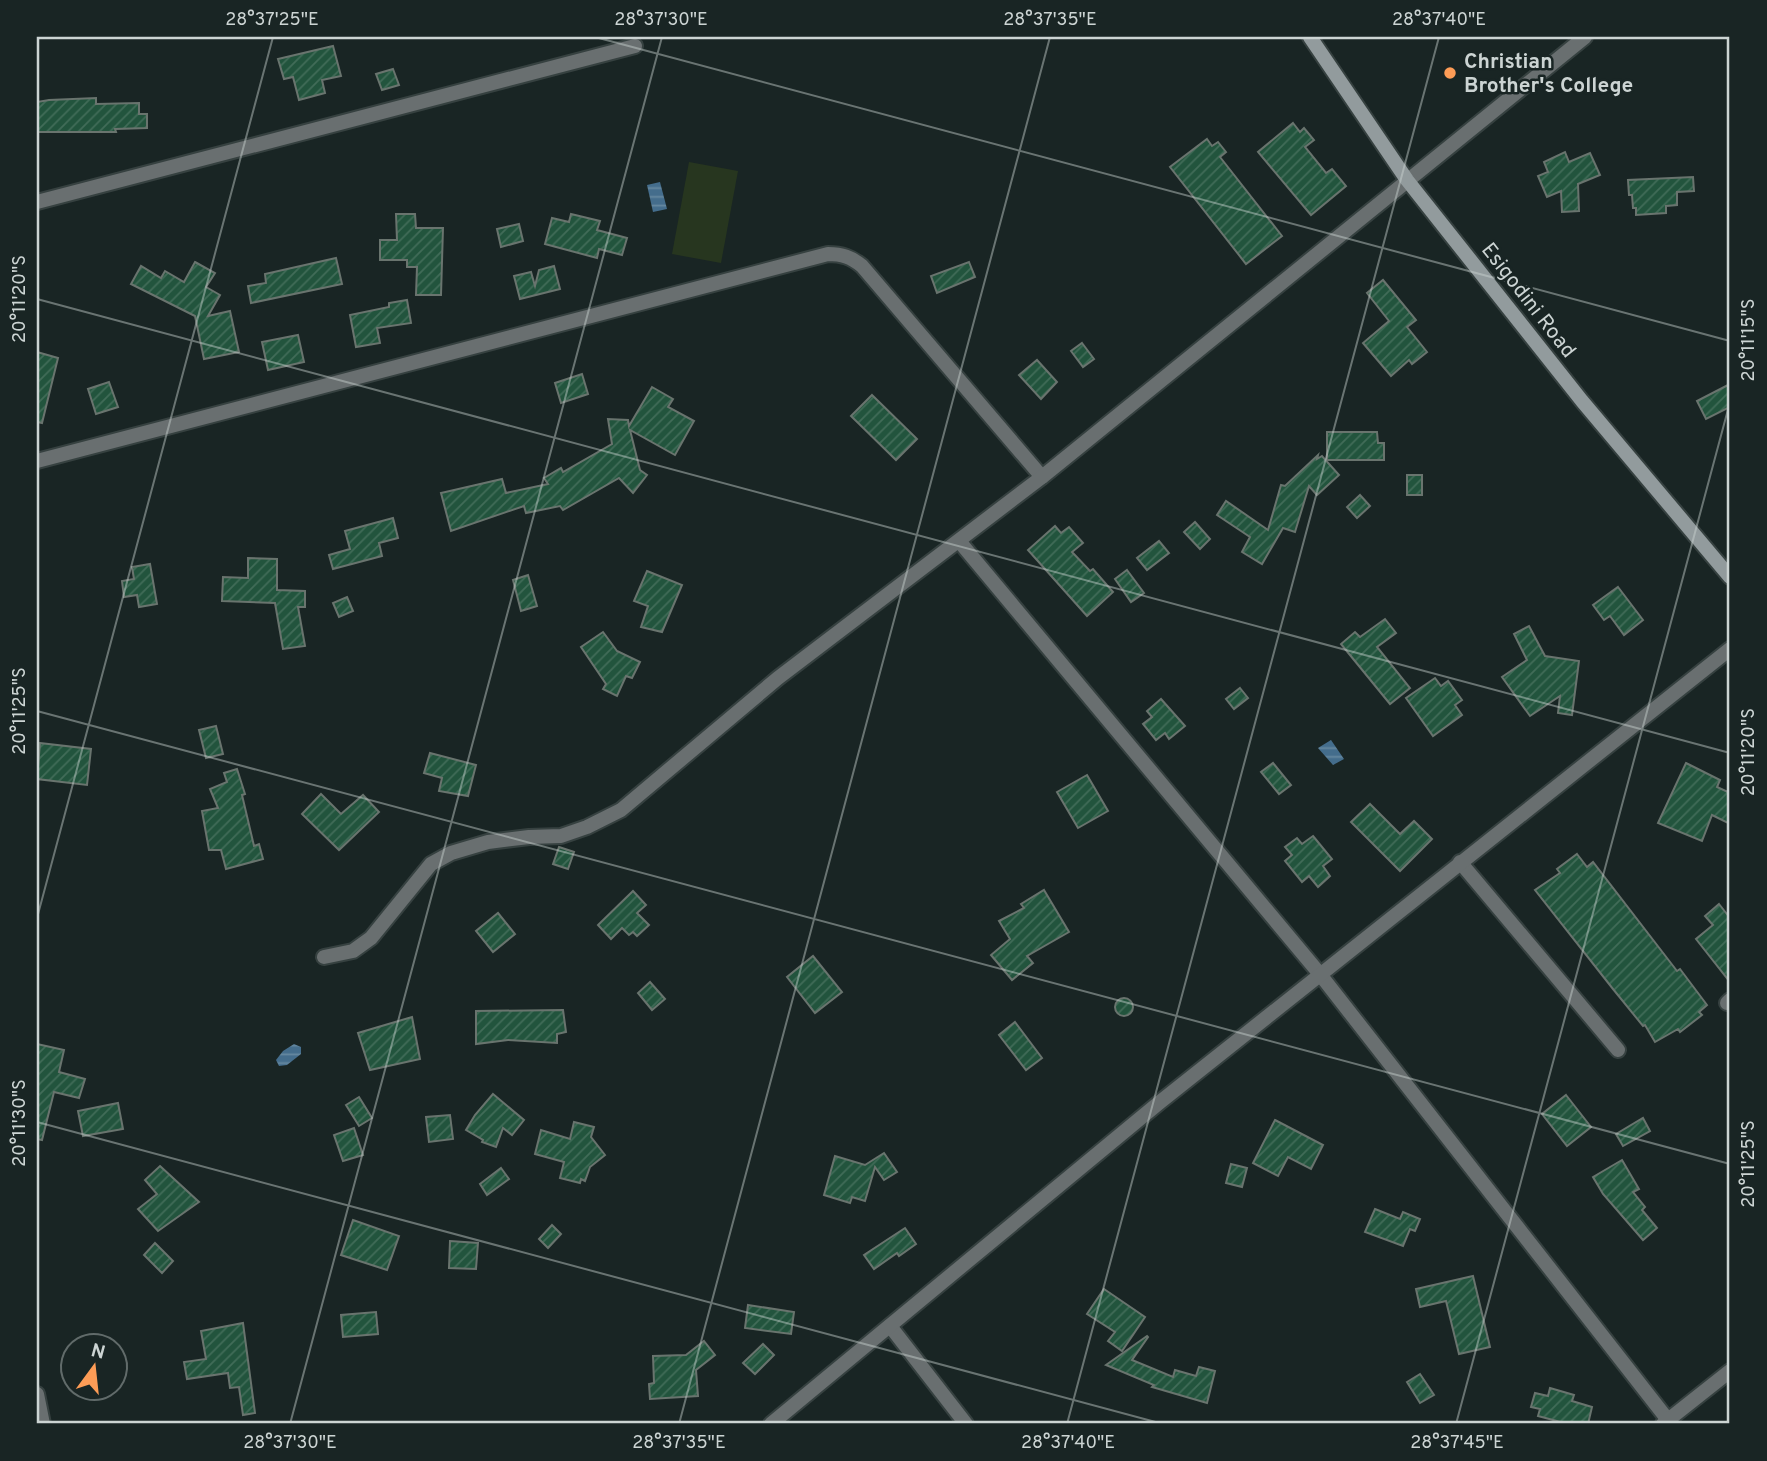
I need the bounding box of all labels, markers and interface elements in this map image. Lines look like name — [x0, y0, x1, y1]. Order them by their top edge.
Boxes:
text: 28°37'25"E — [225, 9, 319, 32]
text: 28°37'30"E — [614, 9, 708, 32]
text: 28°37'35"E — [1003, 9, 1097, 32]
text: 28°37'40"E — [1392, 9, 1486, 32]
place label: Christian Brother's College — [1464, 49, 1633, 100]
marker: Christian Brother's College — [1442, 65, 1458, 81]
street label: Esigodini Road — [1474, 238, 1581, 364]
text: 20°11'20"S — [9, 255, 32, 343]
text: 20°11'15"S — [1738, 298, 1761, 382]
text: 20°11'25"S — [9, 667, 32, 755]
text: 20°11'20"S — [1738, 708, 1761, 796]
text: 20°11'30"S — [9, 1079, 32, 1167]
text: 20°11'25"S — [1738, 1120, 1761, 1208]
north arrow — [60, 1332, 130, 1402]
text: N — [88, 1339, 108, 1366]
text: 28°37'30"E — [243, 1432, 337, 1455]
text: 28°37'35"E — [632, 1432, 726, 1455]
text: 28°37'40"E — [1021, 1432, 1115, 1455]
text: 28°37'45"E — [1410, 1432, 1504, 1455]

